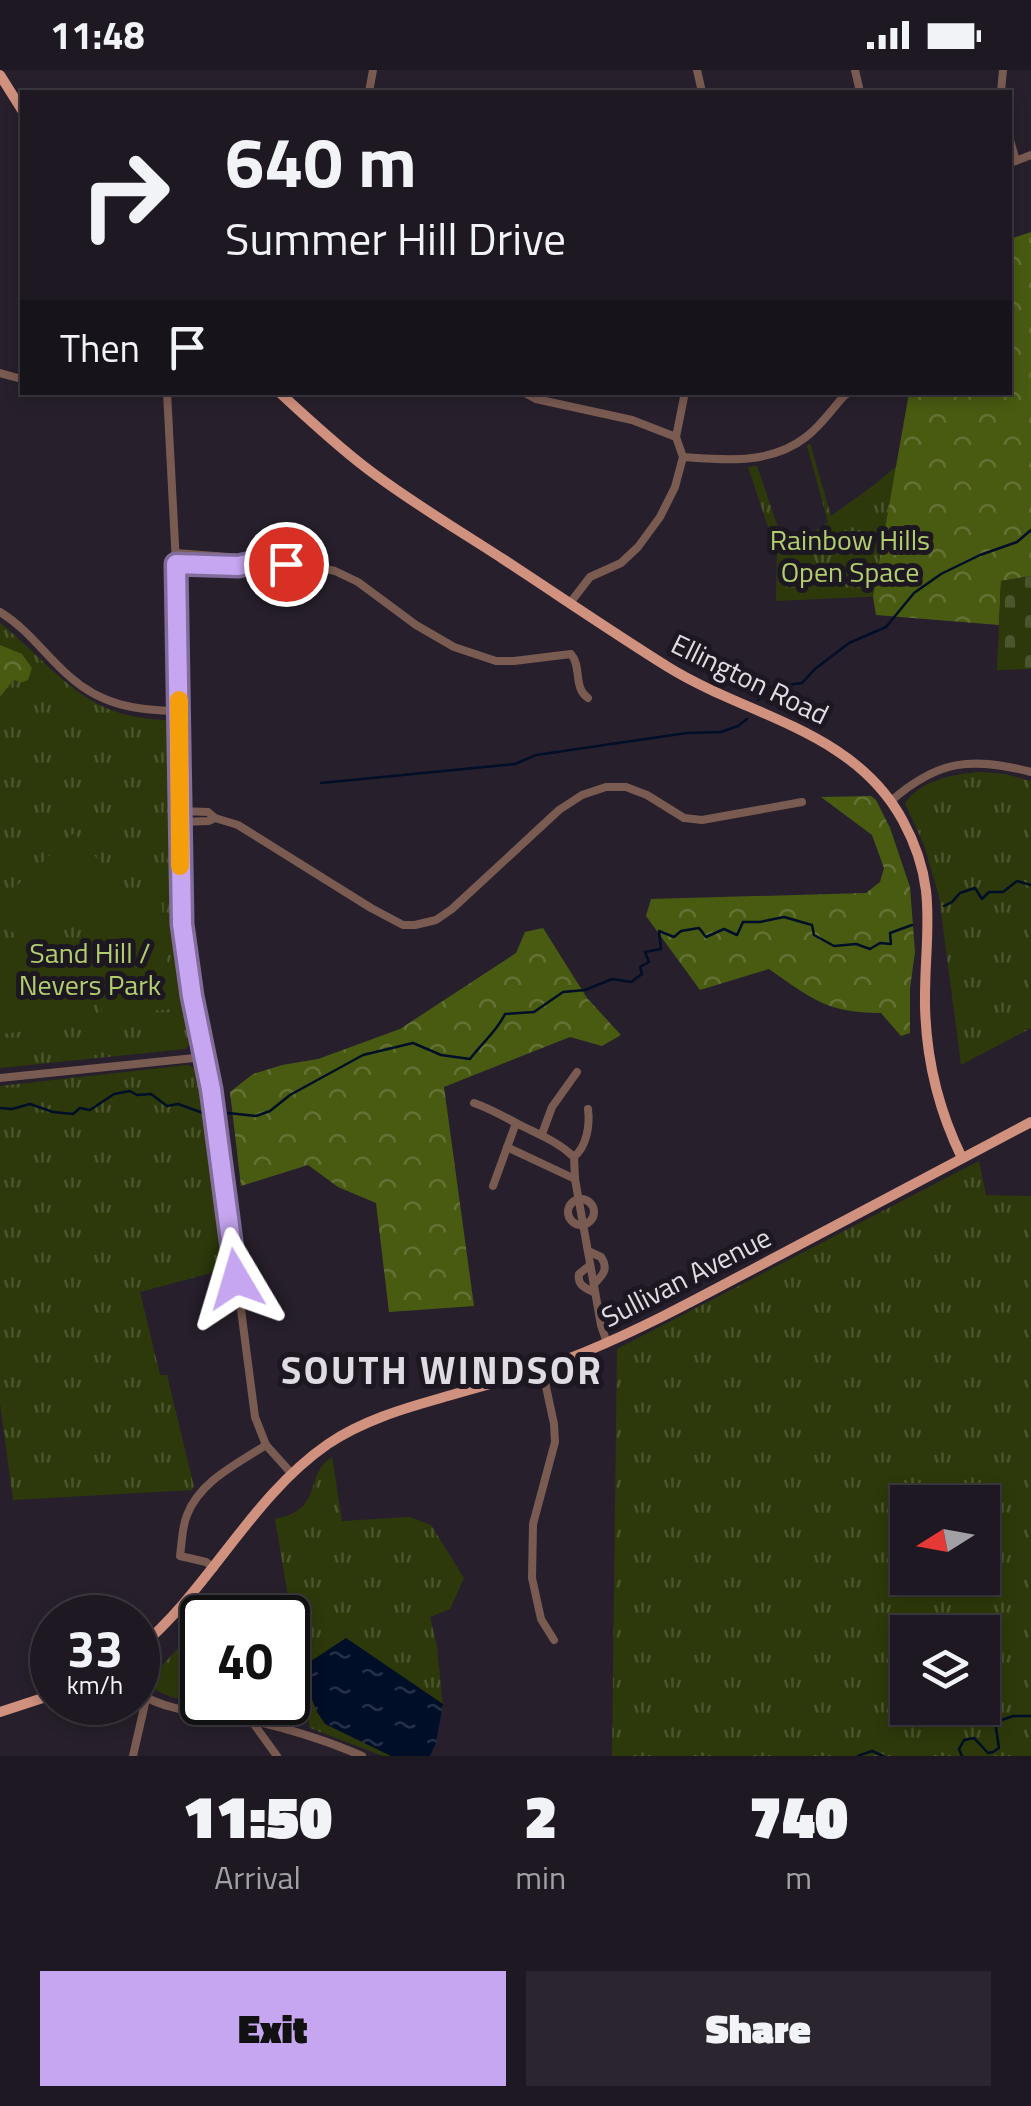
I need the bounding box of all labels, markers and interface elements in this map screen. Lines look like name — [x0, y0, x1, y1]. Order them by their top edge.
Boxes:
text: 11:48 — [50, 6, 145, 64]
text: 640 m — [225, 108, 417, 214]
icon: right — [60, 130, 190, 260]
text: Summer Hill Drive — [225, 204, 566, 272]
text: Then — [60, 319, 140, 377]
icon: arrive — [160, 320, 215, 375]
park label: Rainbow Hills Open Space — [770, 518, 930, 593]
pin — [244, 522, 329, 607]
icon: arrive — [259, 537, 314, 592]
street label: Ellington Road — [664, 622, 836, 735]
park label: Sand Hill / Nevers Park — [19, 931, 161, 1006]
street label: Sullivan Avenue — [594, 1215, 778, 1338]
position arrow — [184, 1227, 288, 1331]
district label: SOUTH WINDSOR — [281, 1341, 603, 1399]
north arrow — [890, 1485, 1000, 1595]
map controls — [890, 1485, 1000, 1725]
speed limit sign: 40 — [180, 1595, 310, 1725]
text: 33 — [67, 1610, 123, 1686]
button: layers — [890, 1615, 1000, 1725]
text: km/h — [67, 1666, 123, 1704]
text: 11:50 — [183, 1770, 332, 1861]
text: 2 — [524, 1770, 557, 1861]
text: 740 — [749, 1770, 848, 1861]
text: Arrival — [214, 1853, 301, 1901]
text: min — [515, 1853, 566, 1901]
text: m — [785, 1853, 812, 1901]
button: Exit — [40, 1971, 506, 2086]
button: Share — [526, 1971, 991, 2086]

